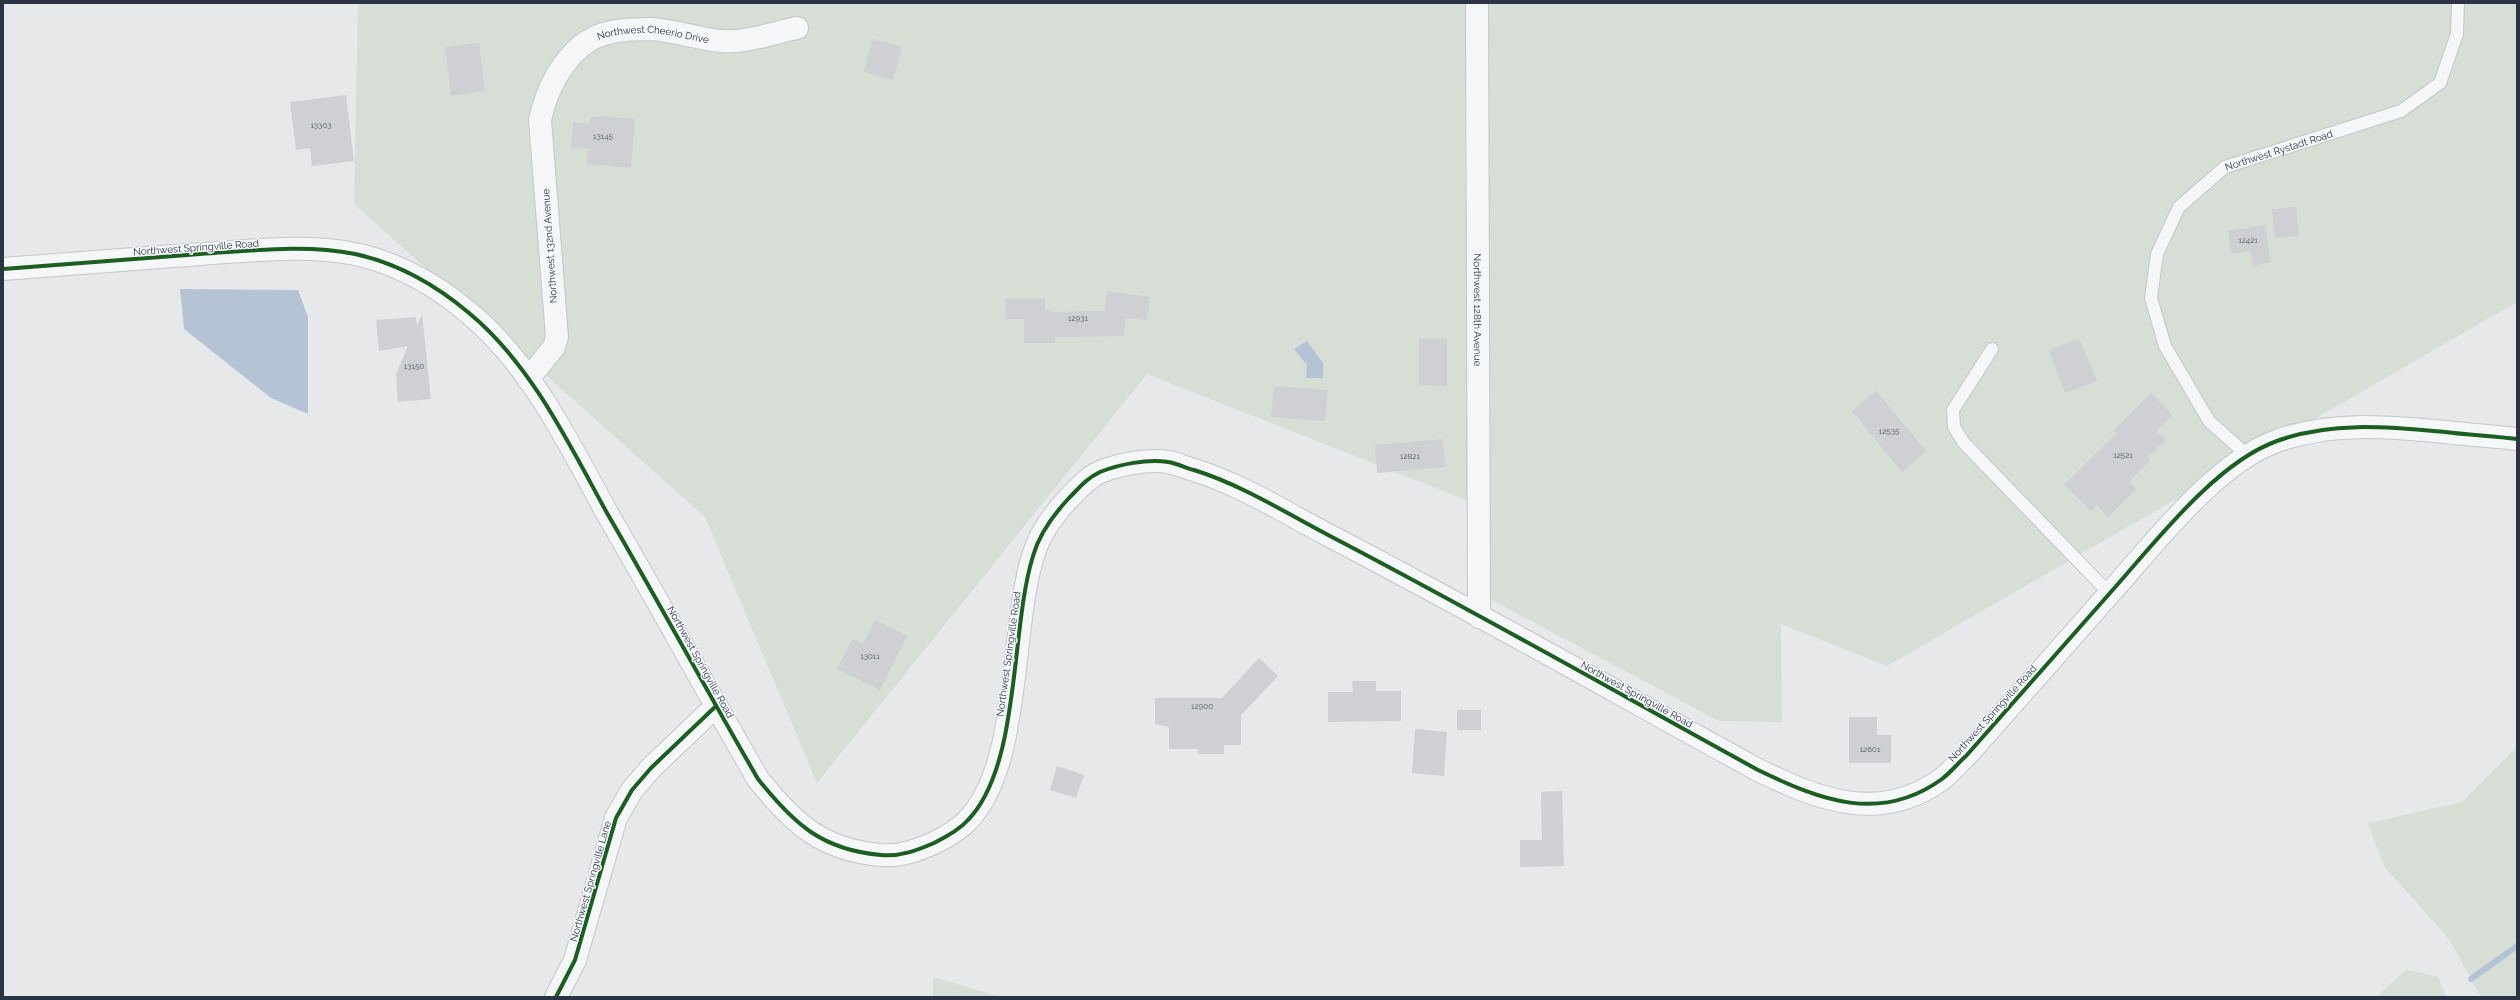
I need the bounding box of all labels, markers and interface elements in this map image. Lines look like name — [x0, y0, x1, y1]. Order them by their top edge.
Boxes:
street label: Northwest Cheerio Drive — [596, 24, 710, 45]
house number: 13303 — [310, 120, 332, 130]
street label: Northwest Rystadt Road — [2224, 128, 2334, 173]
house number: 13145 — [593, 131, 614, 141]
street label: Northwest 132nd Avenue — [540, 188, 559, 304]
house number: 12421 — [2238, 235, 2258, 245]
street label: Northwest Springville Road — [133, 238, 259, 257]
street label: Northwest 128th Avenue — [1472, 254, 1483, 367]
house number: 12931 — [1068, 313, 1089, 323]
house number: 13150 — [404, 361, 424, 371]
house number: 12535 — [1879, 426, 1900, 436]
house number: 12521 — [2113, 450, 2133, 460]
house number: 12821 — [1400, 451, 1421, 461]
street label: Northwest Springville Road — [994, 591, 1023, 717]
street label: Northwest Springville Road — [665, 604, 736, 720]
house number: 13011 — [860, 651, 880, 661]
street label: Northwest Springville Road — [1579, 659, 1695, 730]
street label: Northwest Springville Road — [1946, 663, 2039, 764]
house number: 12900 — [1191, 701, 1213, 711]
house number: 12601 — [1860, 744, 1881, 754]
street label: Northwest Springville Lane — [568, 819, 613, 943]

